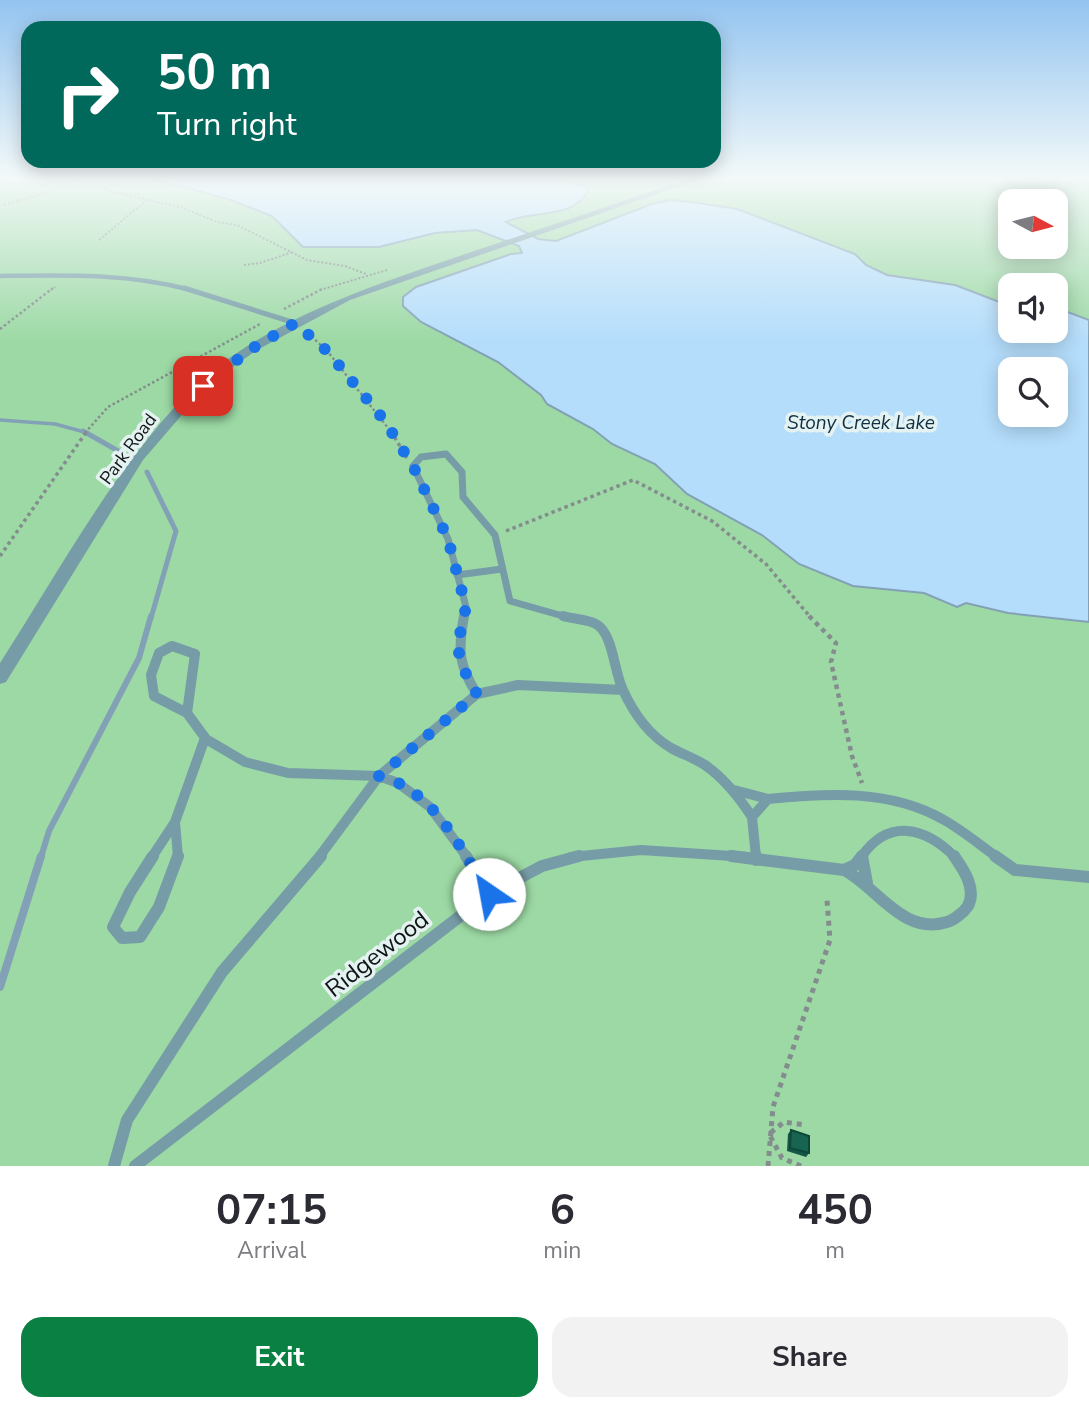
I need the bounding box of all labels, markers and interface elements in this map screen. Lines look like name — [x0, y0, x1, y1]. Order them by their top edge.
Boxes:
text: 50 m — [157, 39, 272, 106]
icon: right — [42, 49, 133, 140]
text: Turn right — [157, 103, 297, 146]
north arrow — [998, 189, 1068, 259]
map controls — [998, 189, 1068, 427]
button: sound — [998, 273, 1068, 343]
pin — [173, 356, 233, 416]
button: search — [998, 357, 1068, 427]
icon: arrive — [184, 367, 222, 405]
street label: Park Road — [94, 409, 162, 489]
water label: Stony Creek Lake — [787, 410, 935, 436]
position arrow — [452, 857, 526, 931]
street label: Ridgewood — [319, 904, 435, 1004]
text: 07:15 — [216, 1182, 327, 1239]
text: 6 — [550, 1182, 575, 1239]
text: 450 — [797, 1182, 873, 1239]
text: Arrival — [237, 1235, 306, 1266]
text: min — [543, 1235, 581, 1266]
text: m — [825, 1235, 845, 1266]
button: Exit — [21, 1317, 538, 1397]
button: Share — [552, 1317, 1068, 1397]

